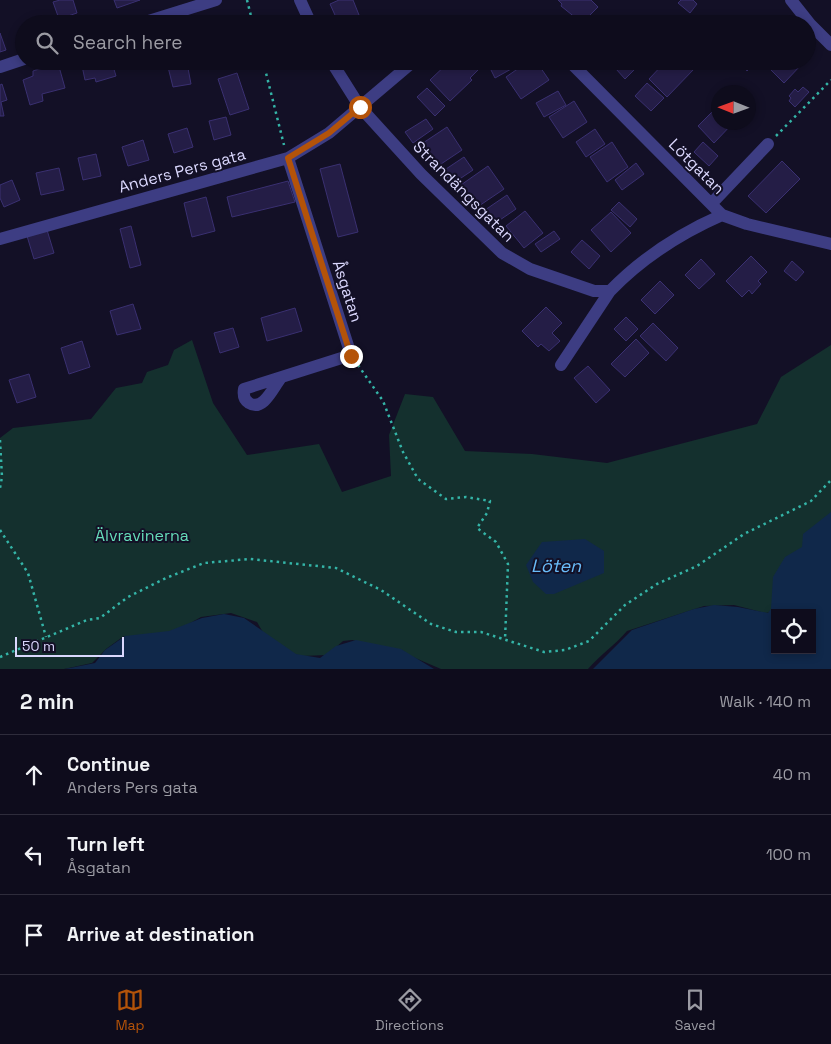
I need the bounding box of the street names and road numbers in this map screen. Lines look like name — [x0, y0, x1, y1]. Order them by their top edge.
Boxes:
street label: Lötgatan — [664, 134, 729, 199]
street label: Strandängsgatan — [408, 136, 519, 247]
street label: Anders Pers gata — [116, 143, 248, 198]
street label: Åsgatan — [328, 258, 367, 325]

